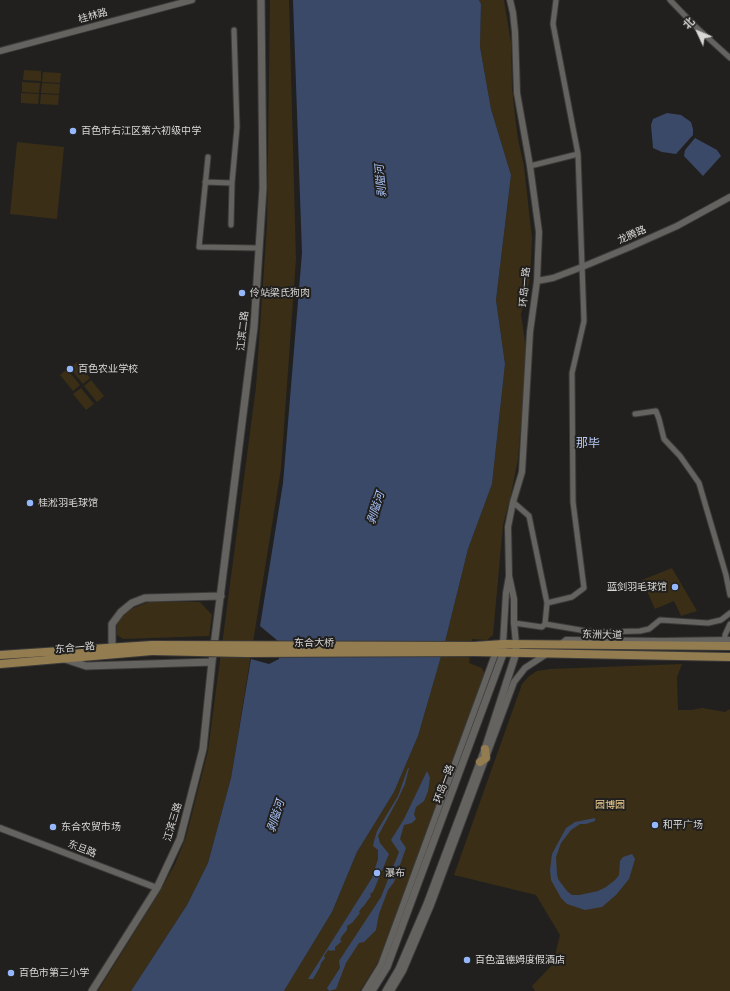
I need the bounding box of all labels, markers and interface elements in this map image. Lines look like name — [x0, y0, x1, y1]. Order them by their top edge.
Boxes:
street label: 桂林路 — [77, 6, 109, 26]
north arrow — [678, 12, 718, 52]
text: 北 — [681, 15, 698, 32]
place label: 百色市右江区第六初级中学 — [81, 125, 201, 137]
marker: 百色市右江区第六初级中学 — [68, 126, 78, 136]
water label: 剥隘河 — [373, 164, 389, 198]
street label: 龙腾路 — [616, 223, 648, 247]
street label: 环岛一路 — [517, 267, 533, 307]
place label: 伶站梁氏狗肉 — [250, 287, 310, 299]
marker: 伶站梁氏狗肉 — [237, 288, 247, 298]
street label: 江滨二路 — [235, 310, 251, 352]
place label: 百色农业学校 — [78, 363, 138, 375]
marker: 百色农业学校 — [65, 364, 75, 374]
district label: 那毕 — [576, 436, 600, 450]
water label: 剥隘河 — [365, 490, 387, 526]
place label: 桂淞羽毛球馆 — [38, 497, 98, 509]
marker: 桂淞羽毛球馆 — [25, 498, 35, 508]
place label: 蓝剑羽毛球馆 — [607, 581, 667, 593]
marker: 蓝剑羽毛球馆 — [670, 582, 680, 592]
street label: 东洲大道 — [582, 629, 622, 641]
street label: 东合大桥 — [294, 637, 334, 649]
street label: 东合一路 — [55, 640, 95, 656]
street label: 环岛一路 — [432, 763, 456, 805]
water label: 剥隘河 — [265, 798, 287, 834]
park label: 园博园 — [595, 799, 625, 811]
street label: 江滨三路 — [161, 801, 185, 843]
place label: 和平广场 — [663, 819, 703, 831]
marker: 和平广场 — [650, 820, 660, 830]
place label: 东合农贸市场 — [61, 821, 121, 833]
marker: 东合农贸市场 — [48, 822, 58, 832]
street label: 东旦路 — [66, 838, 98, 860]
place label: 瀑布 — [385, 867, 405, 879]
marker: 瀑布 — [372, 868, 382, 878]
place label: 百色温德姆度假酒店 — [475, 954, 565, 966]
marker: 百色温德姆度假酒店 — [462, 955, 472, 965]
place label: 百色市第三小学 — [19, 967, 89, 979]
marker: 百色市第三小学 — [6, 968, 16, 978]

